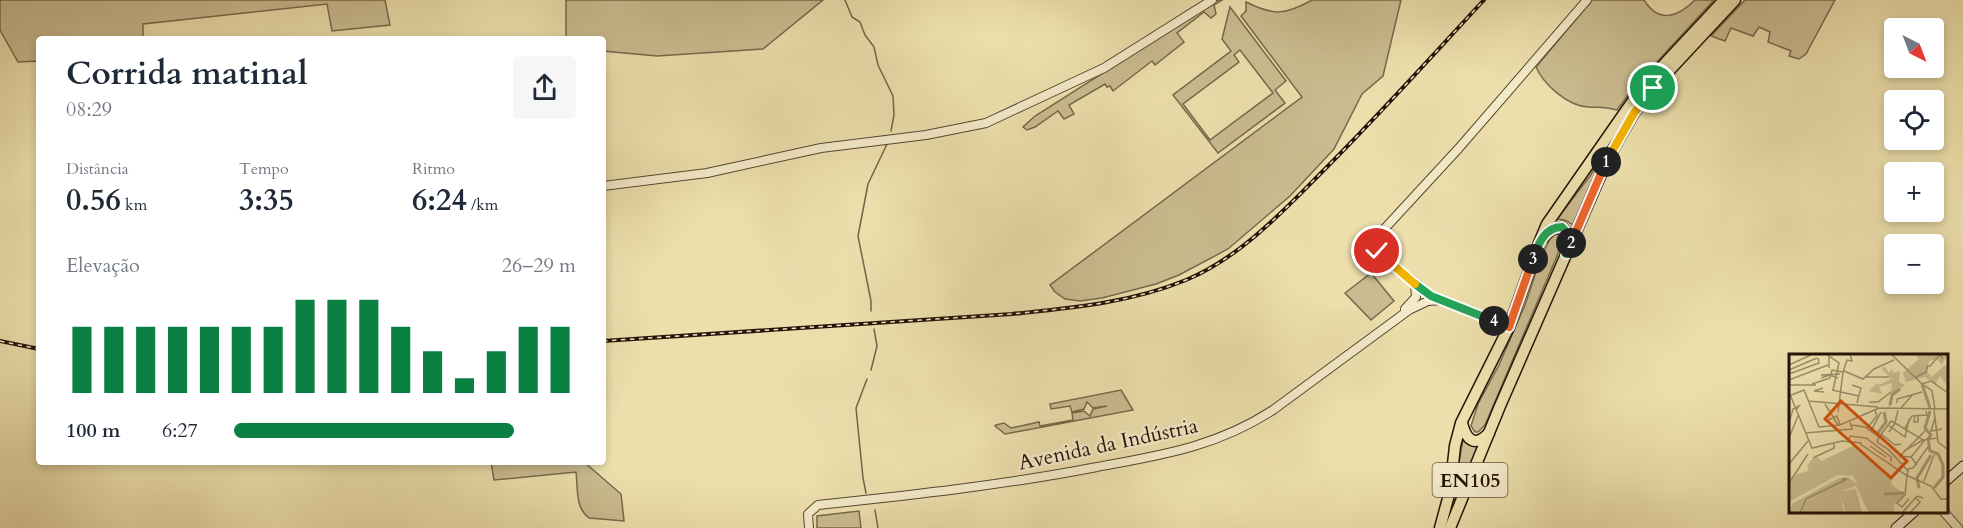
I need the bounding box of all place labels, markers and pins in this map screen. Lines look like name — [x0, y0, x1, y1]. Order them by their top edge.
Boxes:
pin — [1627, 62, 1678, 113]
pin: 1 — [1591, 147, 1621, 177]
pin — [1351, 225, 1402, 276]
pin: 2 — [1556, 228, 1586, 258]
pin: 3 — [1518, 244, 1548, 274]
pin: 4 — [1479, 306, 1509, 336]

